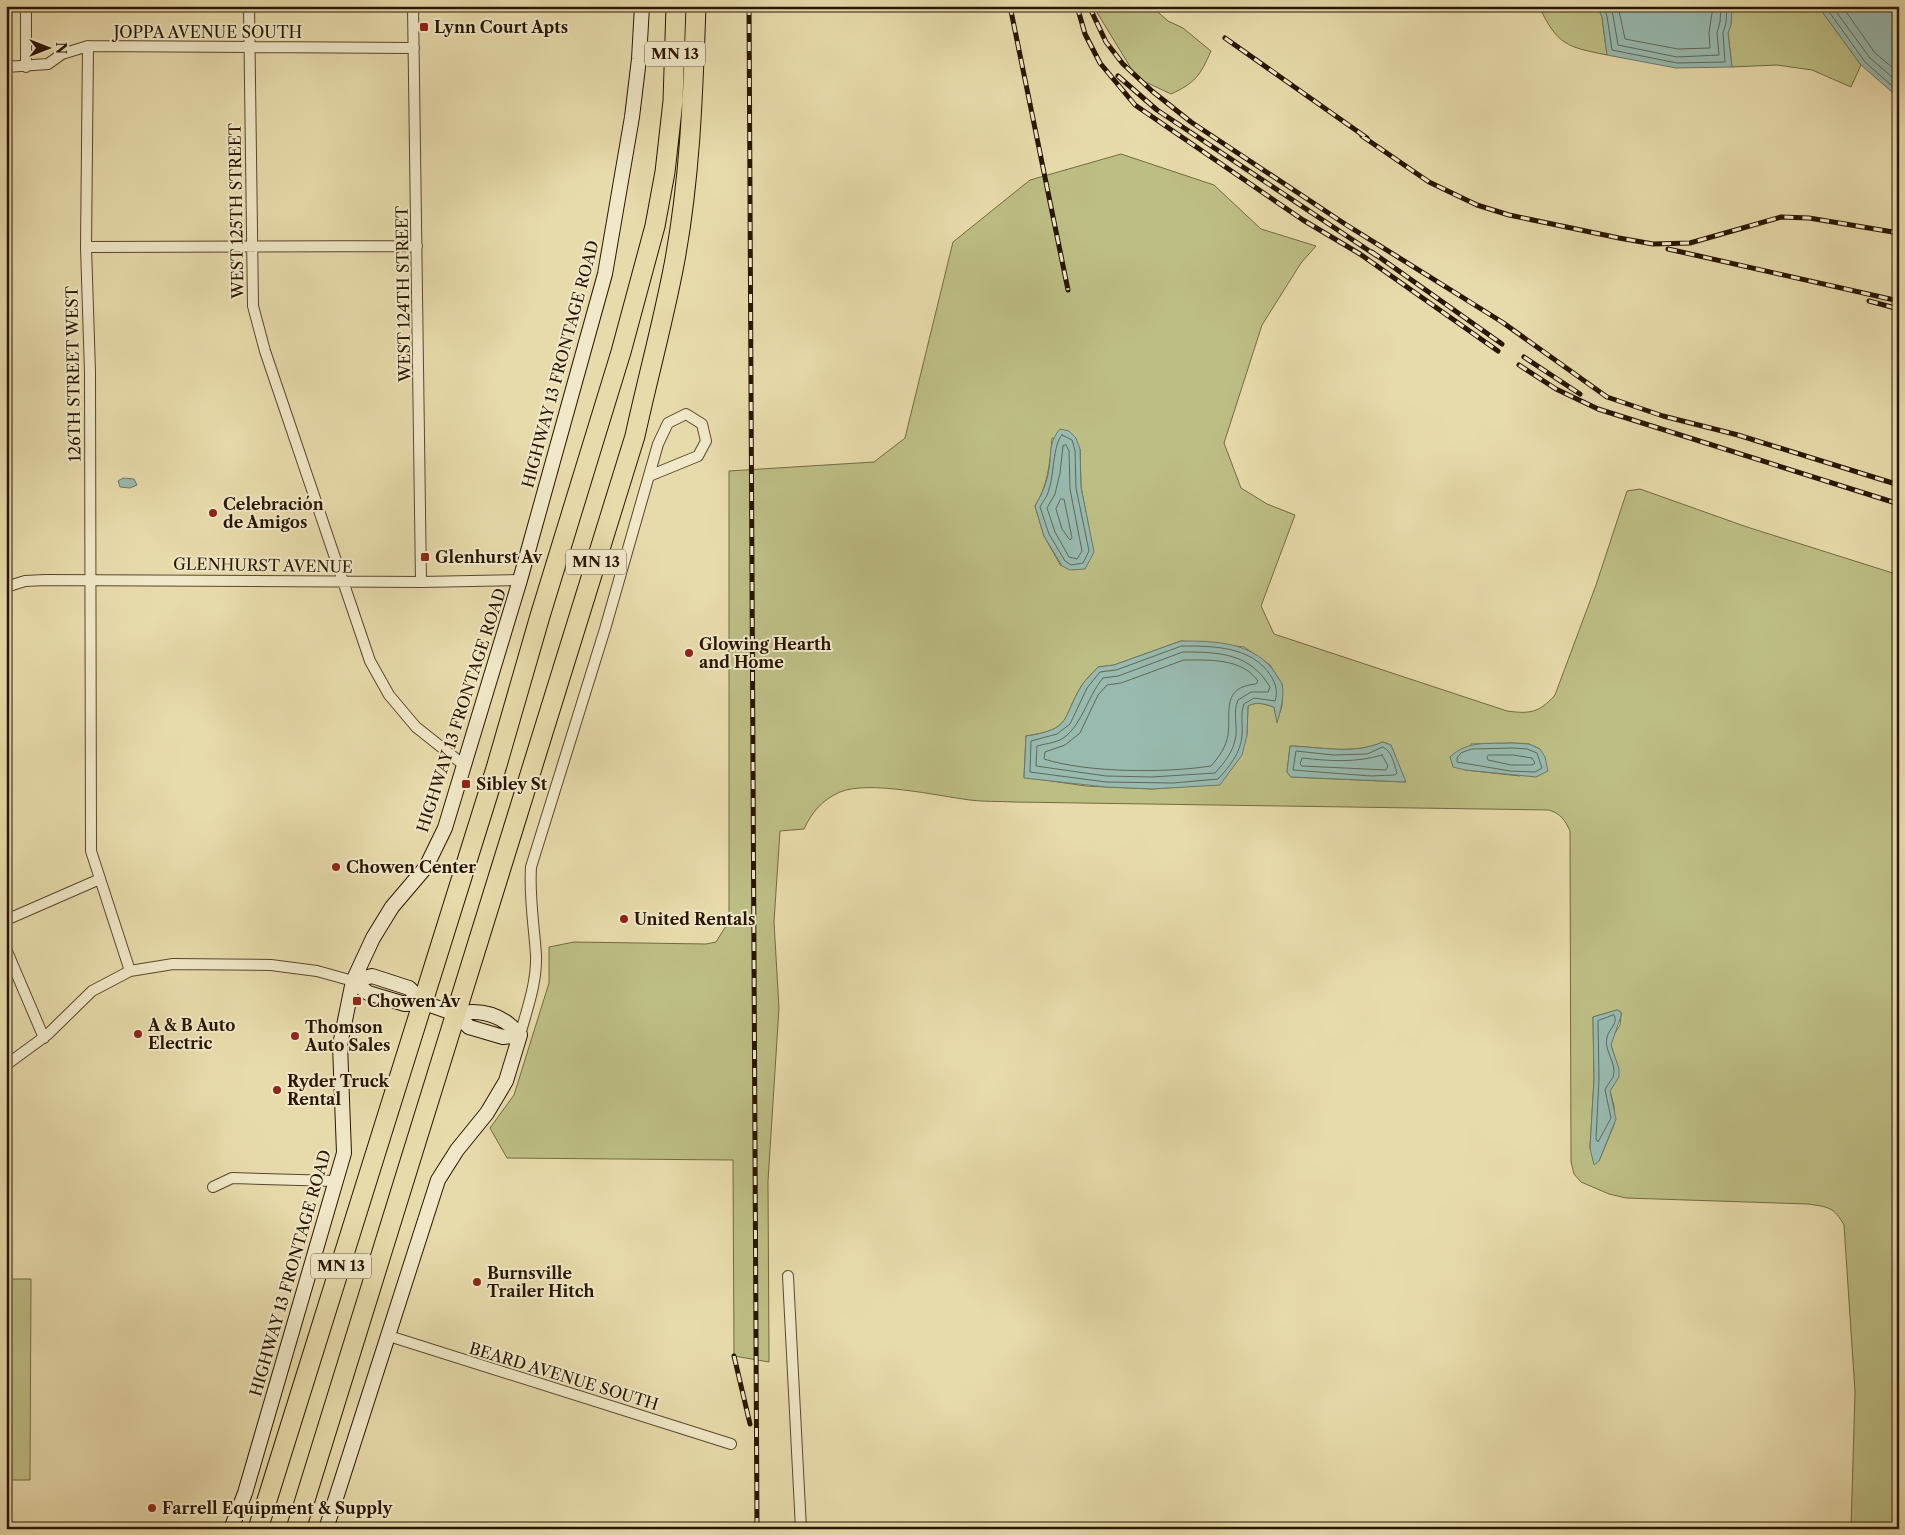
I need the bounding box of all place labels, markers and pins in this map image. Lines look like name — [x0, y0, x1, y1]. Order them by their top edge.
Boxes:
place label: Lynn Court Apts — [434, 17, 568, 37]
marker: Lynn Court Apts — [418, 21, 430, 33]
place label: Celebración de Amigos — [223, 494, 324, 532]
marker: Celebración de Amigos — [207, 507, 219, 519]
place label: Glenhurst Av — [435, 547, 543, 567]
marker: Glenhurst Av — [419, 551, 431, 563]
place label: Glowing Hearth and Home — [699, 634, 831, 672]
marker: Glowing Hearth and Home — [683, 647, 695, 659]
place label: Sibley St — [476, 774, 548, 794]
marker: Sibley St — [460, 778, 472, 790]
place label: Chowen Center — [346, 857, 476, 877]
marker: Chowen Center — [330, 861, 342, 873]
place label: United Rentals — [634, 909, 755, 929]
marker: United Rentals — [618, 913, 630, 925]
place label: Chowen Av — [367, 991, 462, 1011]
marker: Chowen Av — [351, 995, 363, 1007]
place label: A & B Auto Electric — [147, 1015, 235, 1053]
place label: Thomson Auto Sales — [304, 1017, 390, 1055]
marker: A & B Auto Electric — [132, 1028, 144, 1040]
marker: Thomson Auto Sales — [289, 1030, 301, 1042]
place label: Ryder Truck Rental — [287, 1071, 390, 1109]
marker: Ryder Truck Rental — [271, 1084, 283, 1096]
place label: Burnsville Trailer Hitch — [487, 1263, 595, 1301]
marker: Burnsville Trailer Hitch — [471, 1276, 483, 1288]
place label: Farrell Equipment & Supply — [162, 1498, 394, 1518]
marker: Farrell Equipment & Supply — [146, 1502, 158, 1514]

